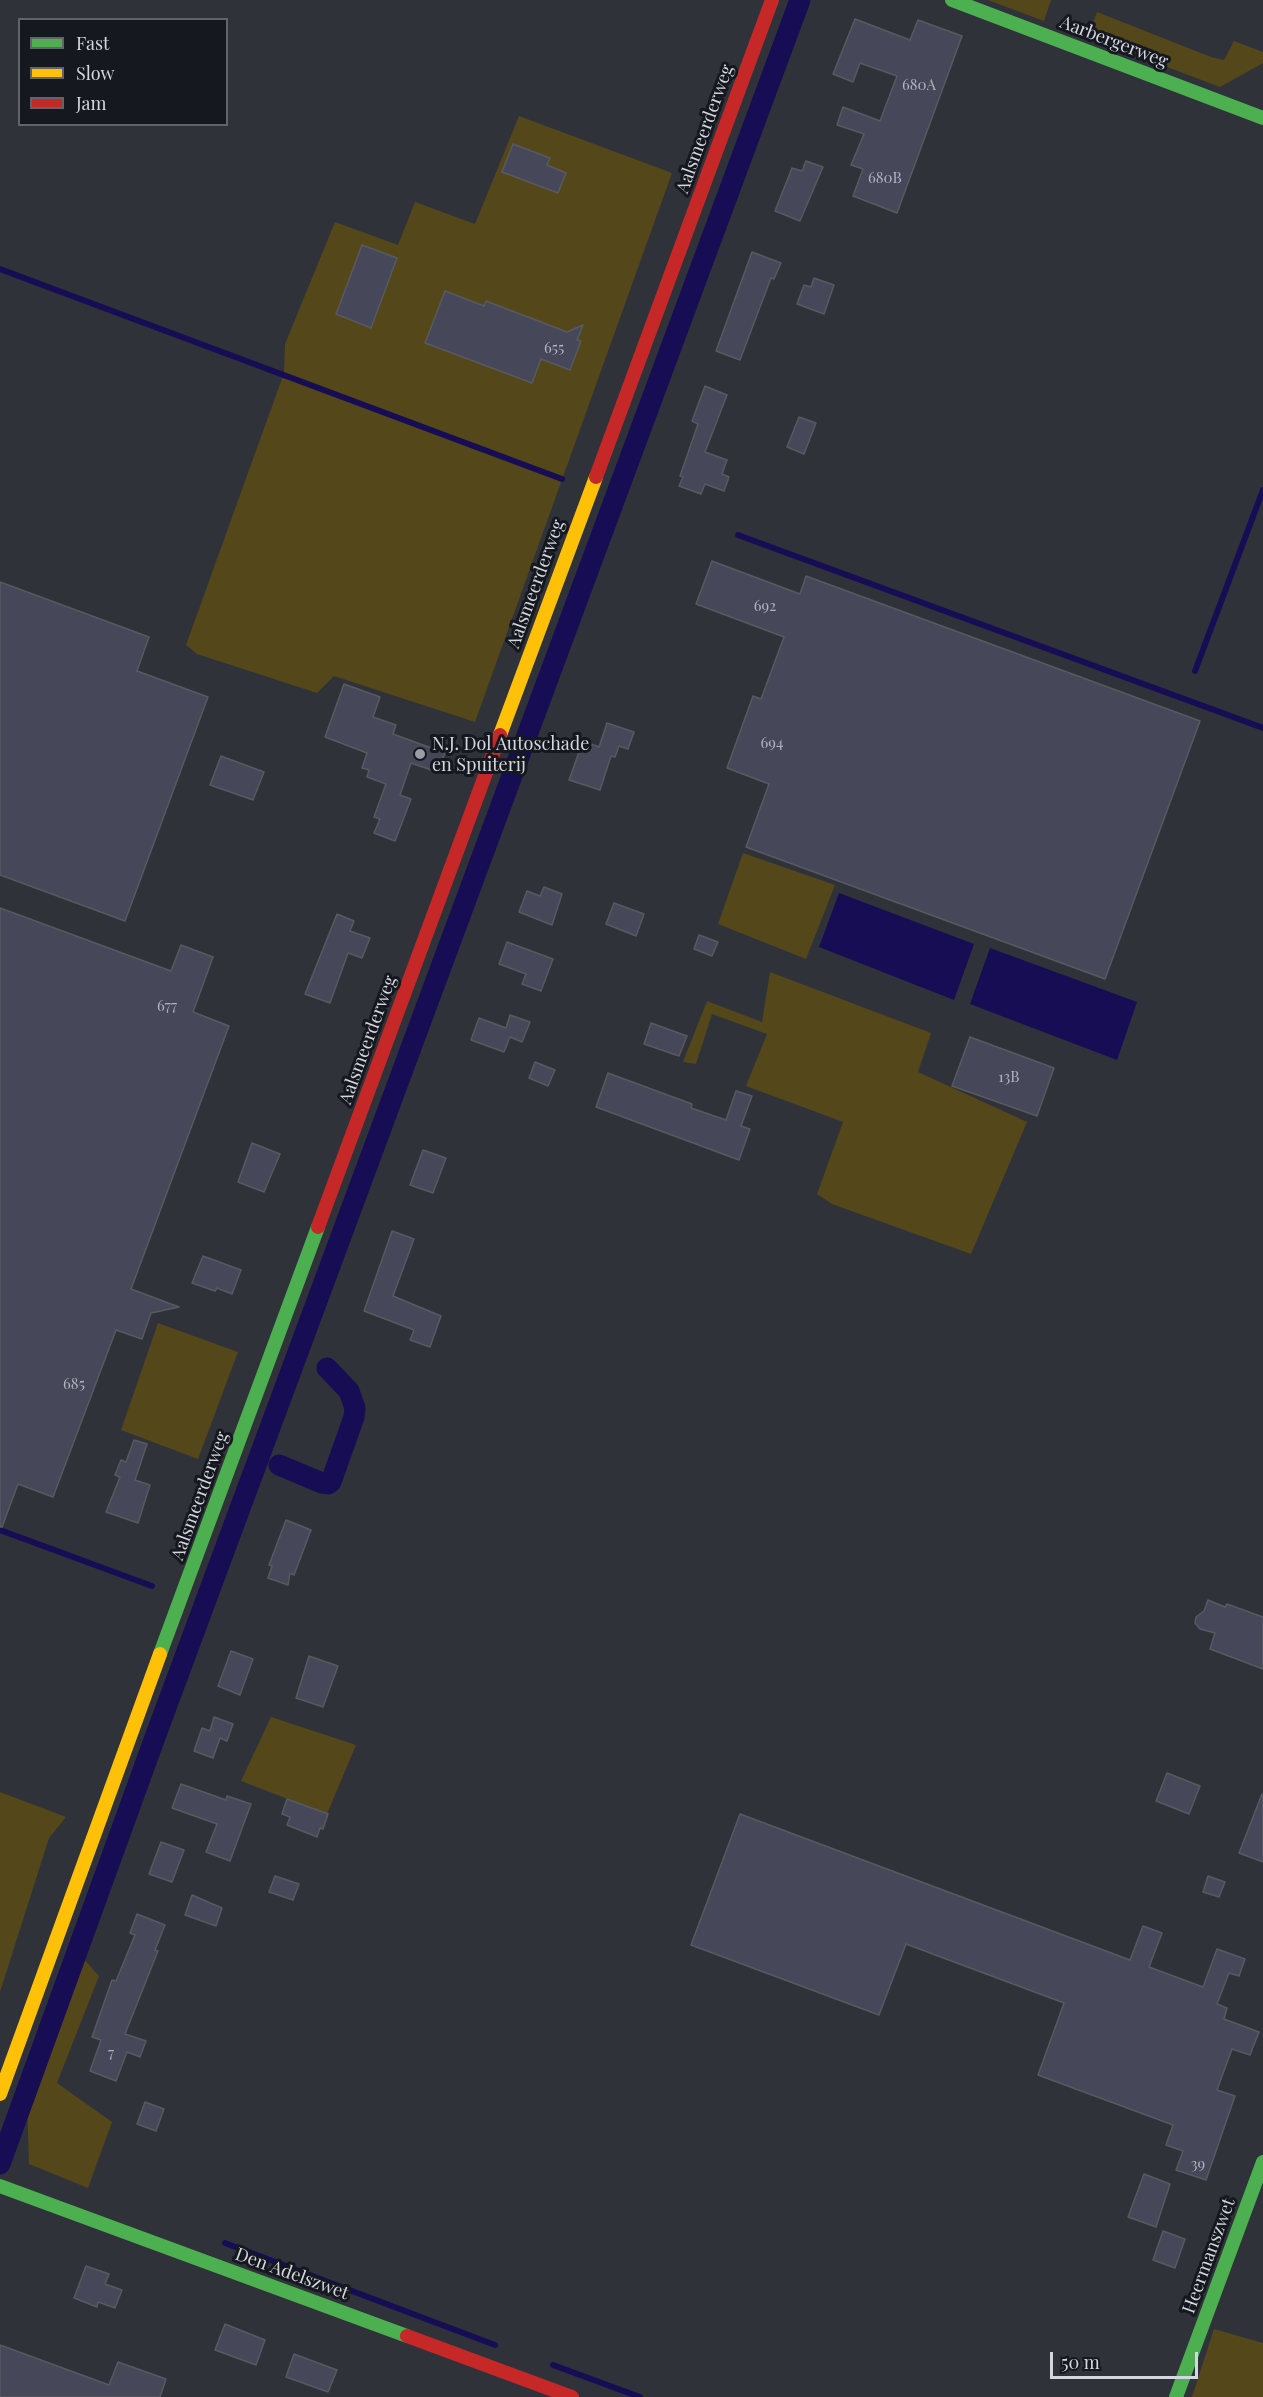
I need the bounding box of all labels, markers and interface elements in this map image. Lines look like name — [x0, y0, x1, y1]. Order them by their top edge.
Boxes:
street label: Aarbergerweg — [1057, 11, 1171, 73]
legend — [18, 18, 228, 126]
text: Fast — [76, 31, 109, 55]
text: Slow — [76, 61, 114, 85]
street label: Aalsmeerderweg — [672, 62, 738, 196]
house number: 680A — [902, 76, 936, 94]
text: Jam — [76, 91, 106, 115]
house number: 680B — [868, 169, 902, 187]
house number: 655 — [544, 339, 564, 357]
street label: Aalsmeerderweg — [503, 517, 569, 651]
house number: 692 — [754, 597, 776, 615]
place label: N.J. Dol Autoschade en Spuiterij — [432, 733, 589, 776]
house number: 694 — [761, 734, 783, 752]
marker: N.J. Dol Autoschade en Spuiterij — [413, 747, 427, 761]
street label: Aalsmeerderweg — [335, 973, 401, 1107]
house number: 677 — [157, 997, 177, 1015]
house number: 13B — [998, 1068, 1020, 1086]
house number: 685 — [63, 1375, 85, 1393]
street label: Aalsmeerderweg — [167, 1429, 233, 1563]
house number: 7 — [108, 2044, 114, 2062]
house number: 39 — [1191, 2155, 1205, 2173]
street label: Heermanszwet — [1178, 2195, 1240, 2317]
street label: Den Adelszwet — [232, 2243, 352, 2305]
scale bar — [1053, 2340, 1202, 2378]
text: 50 m — [1061, 2350, 1100, 2374]

